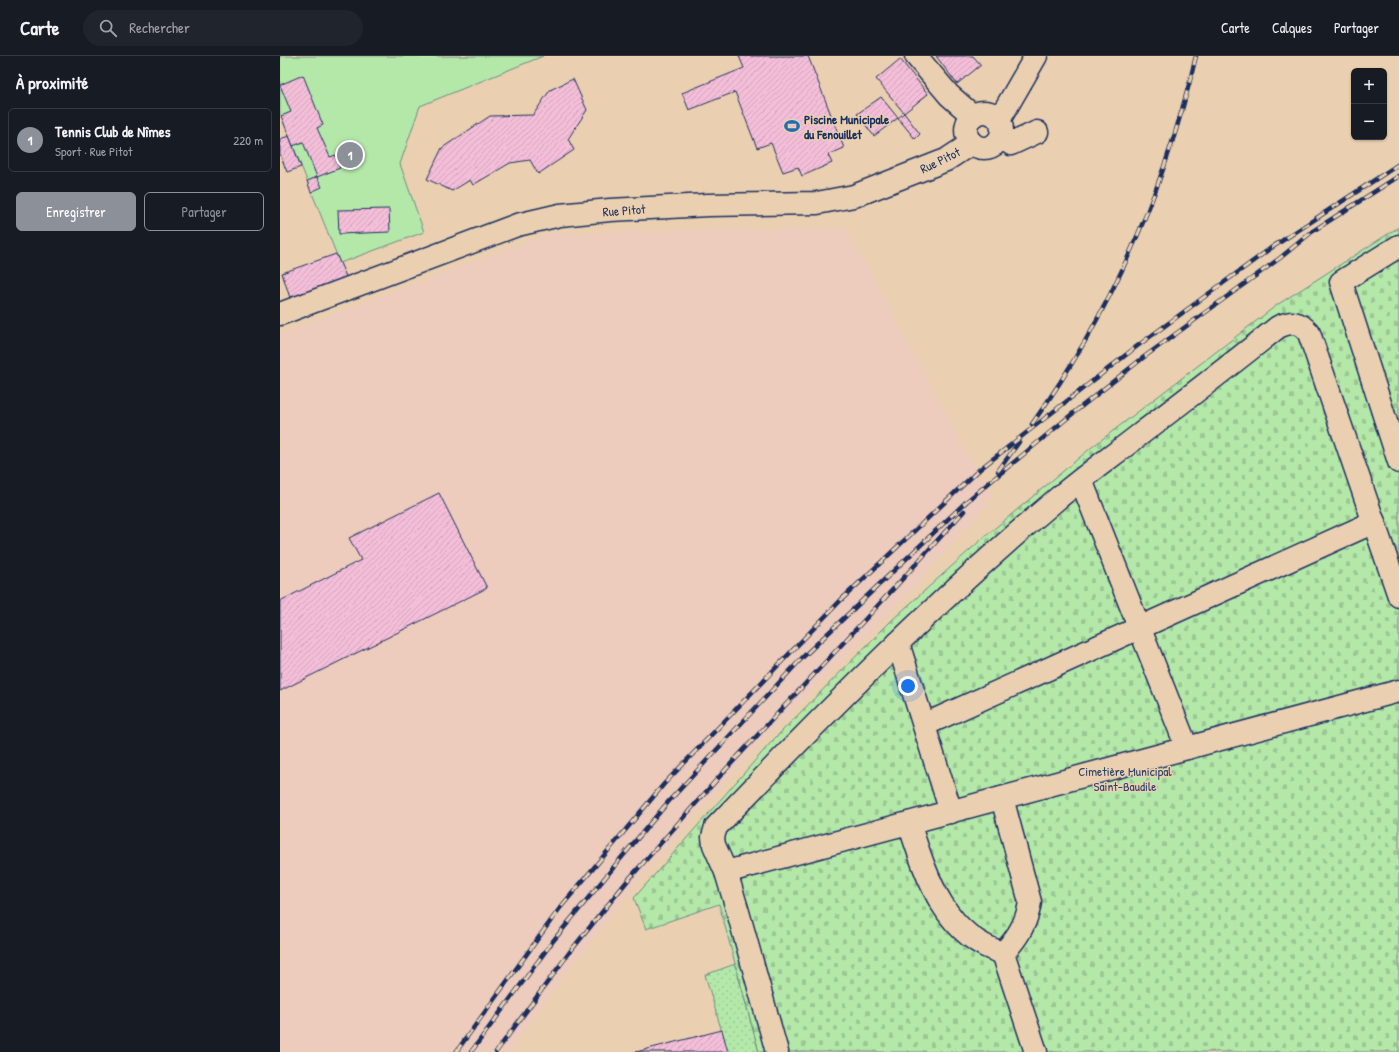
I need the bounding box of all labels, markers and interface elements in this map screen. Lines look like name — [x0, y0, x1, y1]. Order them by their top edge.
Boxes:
search box — [83, 10, 363, 46]
text: Carte — [20, 15, 59, 41]
icon: search — [97, 17, 119, 39]
text: Rechercher — [129, 17, 190, 38]
text: Carte — [1221, 18, 1250, 37]
text: Calques — [1272, 18, 1312, 37]
text: Partager — [1334, 18, 1379, 37]
map controls — [1351, 68, 1387, 140]
button: + — [1351, 68, 1387, 104]
text: À proximité — [16, 71, 88, 94]
button: − — [1351, 104, 1387, 140]
place label: Piscine Municipale du Fenouillet — [804, 110, 890, 143]
sports icon: Piscine Municipale du Fenouillet — [783, 117, 801, 135]
text: Tennis Club de Nîmes — [55, 121, 171, 142]
text: 1 — [28, 131, 32, 149]
text: 220 m — [233, 131, 263, 149]
pin: 1 — [337, 140, 363, 170]
text: Sport · Rue Pitot — [55, 142, 132, 160]
street label: Rue Pitot — [917, 142, 964, 177]
button: Enregistrer — [16, 192, 136, 231]
button: Partager — [144, 192, 264, 231]
street label: Rue Pitot — [602, 199, 646, 220]
your location — [898, 676, 918, 696]
park label: Cimetière Municipal Saint-Baudile — [1078, 762, 1172, 795]

